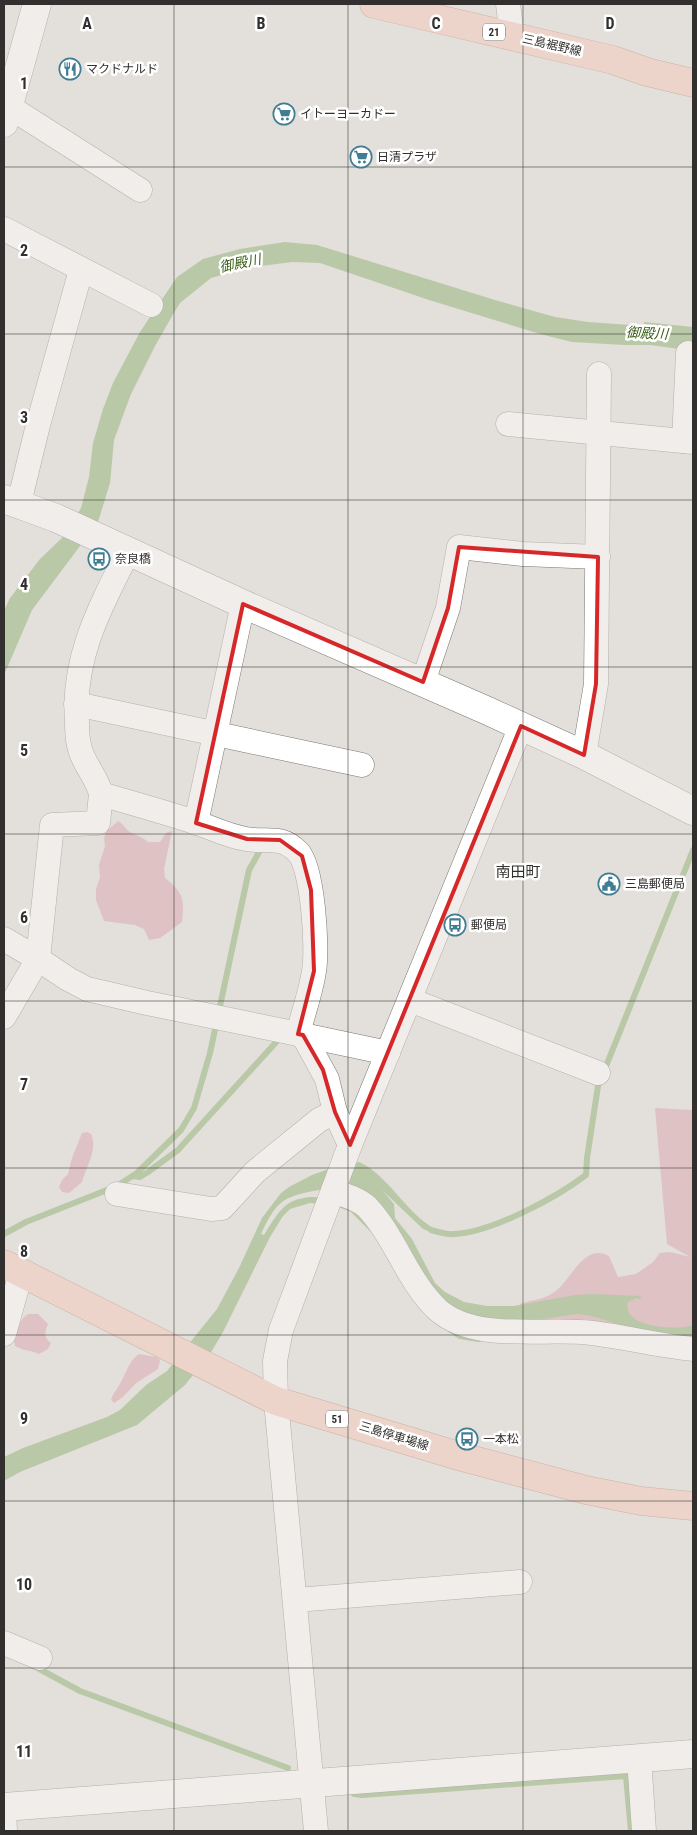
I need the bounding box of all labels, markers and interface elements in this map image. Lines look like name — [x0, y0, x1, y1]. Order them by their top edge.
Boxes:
text: A — [82, 14, 92, 33]
text: B — [257, 14, 266, 33]
text: C — [431, 14, 441, 33]
text: D — [605, 14, 615, 33]
road number: 21 — [483, 24, 505, 41]
street label: 三島裾野線 — [521, 31, 583, 59]
restaurant icon: マクドナルド — [58, 57, 82, 81]
place label: マクドナルド — [86, 62, 158, 76]
text: 1 — [20, 74, 28, 93]
supermarket icon: イトーヨーカドー — [272, 102, 296, 126]
place label: イトーヨーカドー — [300, 107, 396, 121]
supermarket icon: 日清プラザ — [349, 145, 373, 169]
place label: 日清プラザ — [377, 150, 437, 164]
text: 2 — [20, 241, 28, 260]
water label: 御殿川 — [218, 250, 264, 275]
water label: 御殿川 — [626, 324, 670, 342]
text: 3 — [20, 408, 28, 427]
bus stop icon: 奈良橋 — [87, 547, 111, 571]
place label: 奈良橋 — [115, 552, 151, 566]
text: 4 — [20, 575, 28, 594]
text: 5 — [20, 741, 28, 760]
district label: 南田町 — [495, 863, 541, 881]
public building icon: 三島郵便局 — [597, 872, 621, 896]
place label: 三島郵便局 — [625, 877, 685, 891]
text: 6 — [20, 908, 28, 927]
bus stop icon: 郵便局 — [443, 913, 467, 937]
place label: 郵便局 — [471, 918, 507, 932]
text: 7 — [20, 1075, 28, 1094]
text: 8 — [20, 1242, 28, 1261]
text: 9 — [20, 1409, 28, 1428]
road number: 51 — [326, 1410, 348, 1428]
street label: 三島停車場線 — [358, 1419, 430, 1453]
bus stop icon: 一本松 — [455, 1427, 479, 1451]
place label: 一本松 — [483, 1432, 519, 1446]
text: 10 — [16, 1575, 32, 1594]
text: 11 — [16, 1742, 32, 1761]

